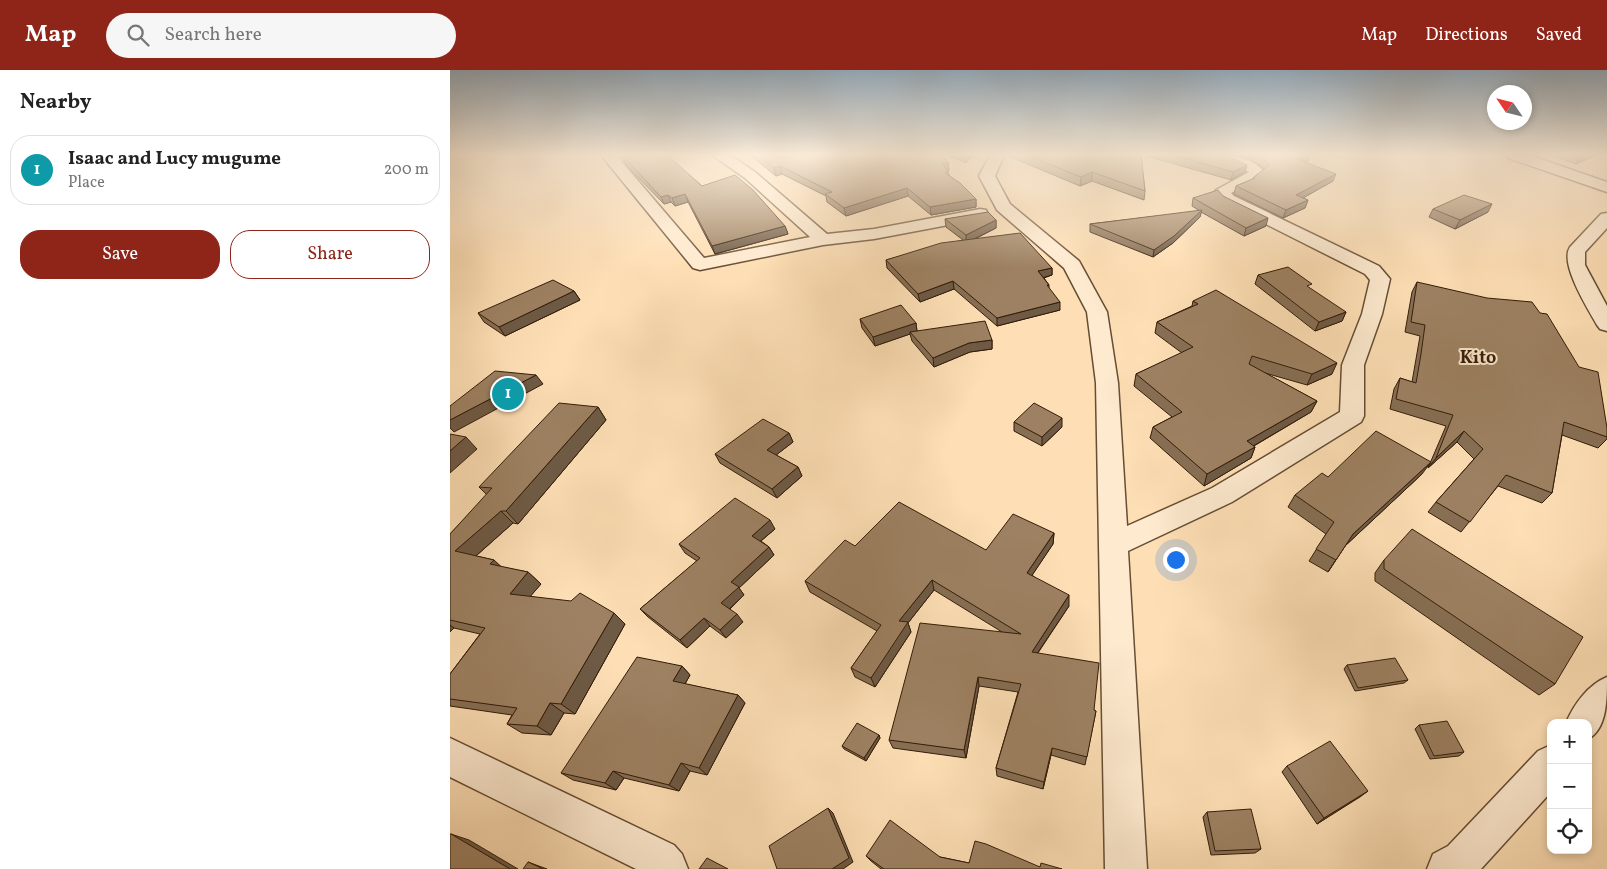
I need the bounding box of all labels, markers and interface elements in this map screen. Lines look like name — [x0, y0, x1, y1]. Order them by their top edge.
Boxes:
search box — [106, 13, 456, 58]
text: Map — [25, 18, 76, 52]
icon: search — [124, 21, 152, 49]
text: Search here — [164, 22, 262, 48]
text: Map — [1361, 23, 1397, 48]
text: Directions — [1425, 23, 1508, 48]
text: Saved — [1536, 23, 1582, 48]
north arrow — [1487, 85, 1532, 130]
text: Nearby — [20, 88, 91, 117]
text: Isaac and Lucy mugume — [68, 146, 281, 172]
text: 1 — [34, 159, 40, 181]
text: 200 m — [384, 159, 429, 181]
text: Place — [68, 172, 105, 194]
button: Save — [20, 230, 220, 279]
button: Share — [230, 230, 430, 279]
district label: Kito — [1460, 346, 1496, 371]
pin: 1 — [492, 375, 524, 413]
your location — [1163, 547, 1189, 573]
map controls — [1547, 719, 1592, 854]
button: + — [1547, 719, 1592, 764]
button: − — [1547, 764, 1592, 809]
button: locate — [1547, 809, 1592, 854]

